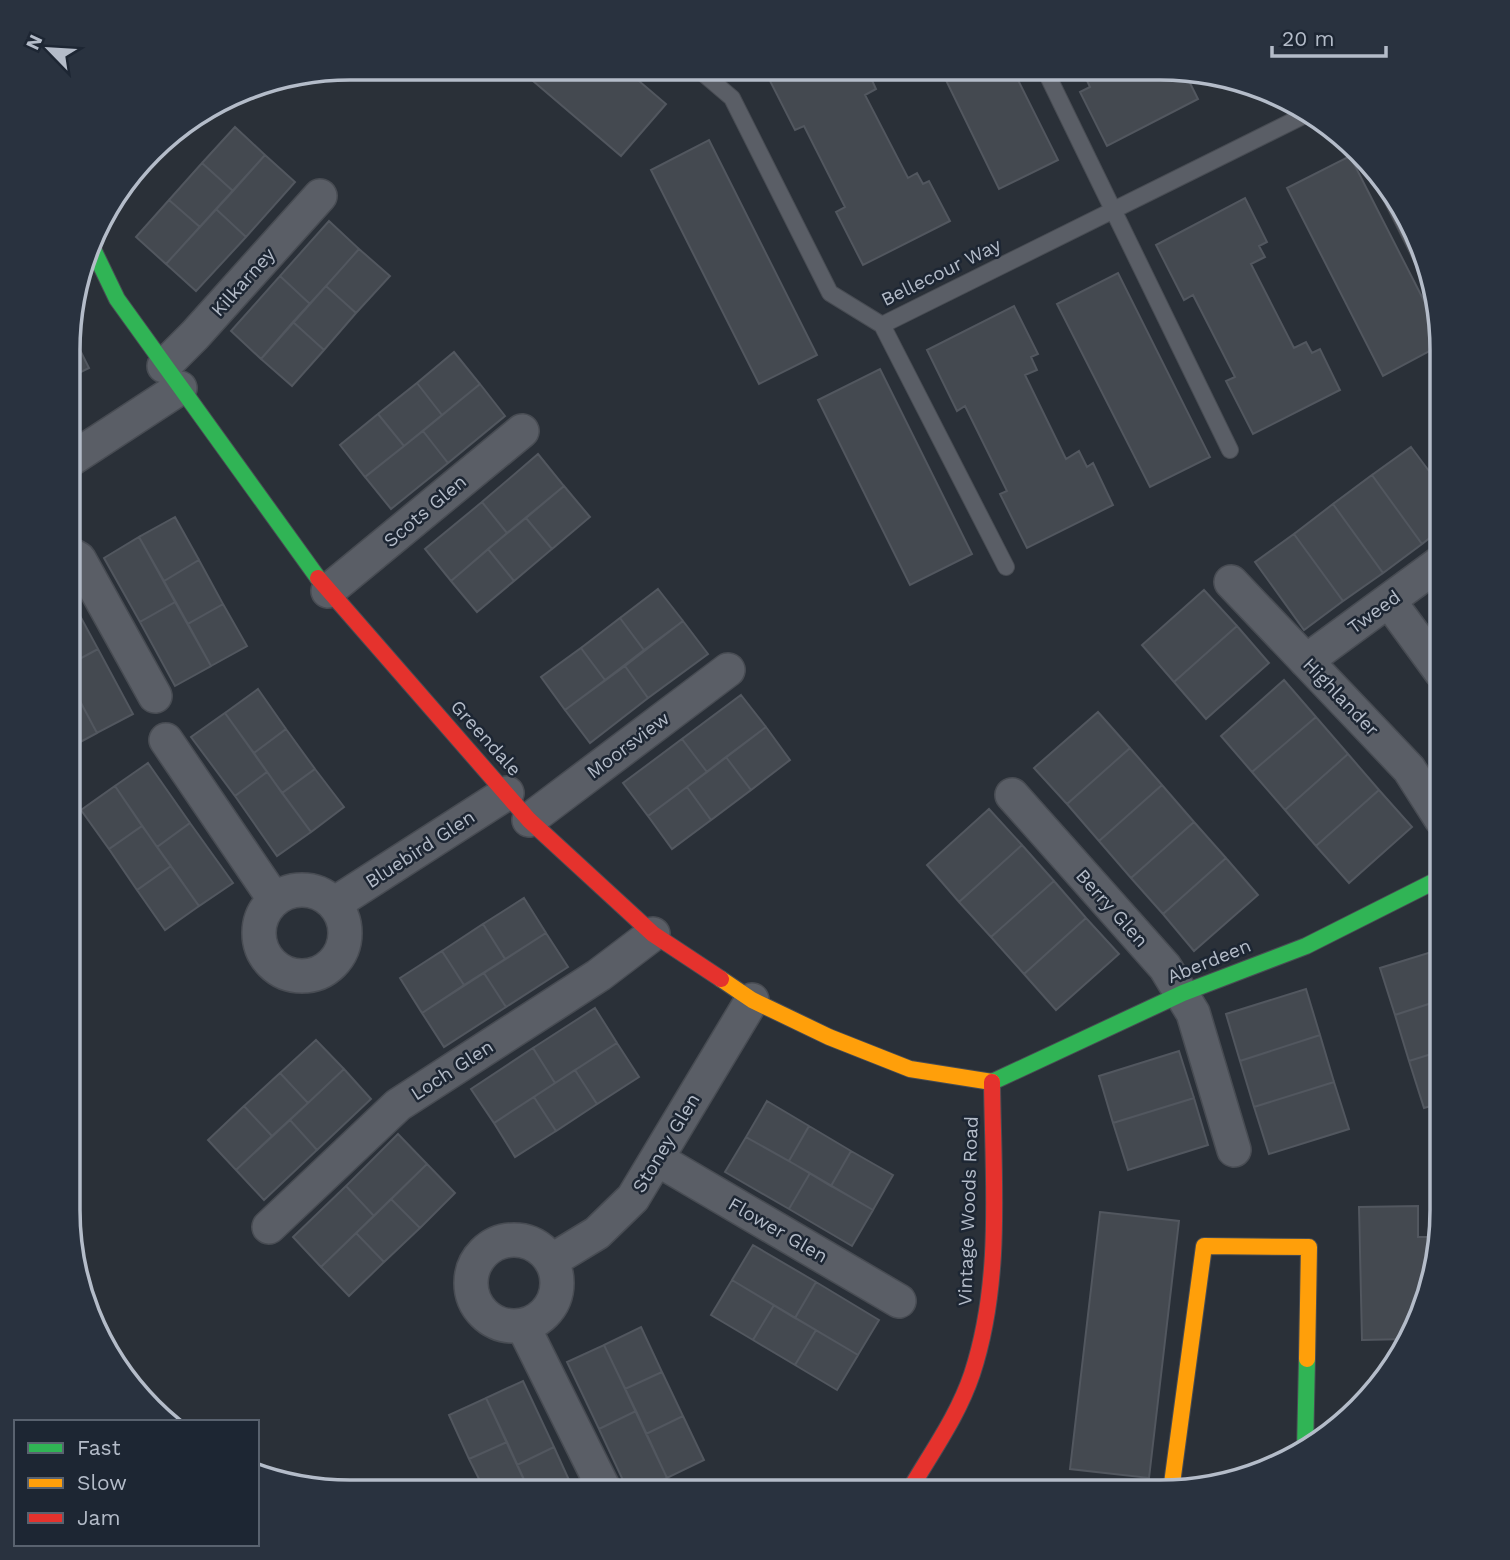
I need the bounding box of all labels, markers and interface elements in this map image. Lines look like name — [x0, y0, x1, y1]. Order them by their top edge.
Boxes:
north arrow — [14, 14, 84, 84]
scale bar — [1272, 14, 1386, 58]
text: 20 m — [1282, 26, 1334, 51]
text: N — [21, 31, 47, 53]
street label: Bellecour Way — [877, 233, 1005, 311]
street label: Kilkarney — [206, 243, 280, 321]
street label: Scots Glen — [379, 470, 471, 552]
street label: Tweed — [1343, 585, 1405, 639]
street label: Highlander — [1298, 653, 1384, 741]
street label: Greendale — [446, 695, 526, 781]
street label: Moorsview — [582, 706, 674, 784]
street label: Bluebird Glen — [361, 805, 479, 893]
street label: Berry Glen — [1071, 864, 1153, 952]
street label: Aberdeen — [1164, 934, 1254, 988]
street label: Loch Glen — [406, 1035, 498, 1105]
street label: Stoney Glen — [627, 1089, 705, 1197]
street label: Vintage Woods Road — [953, 1116, 983, 1306]
street label: Flower Glen — [724, 1192, 832, 1268]
legend — [14, 1420, 259, 1546]
text: Fast — [77, 1435, 121, 1460]
text: Slow — [77, 1470, 127, 1495]
text: Jam — [77, 1505, 120, 1530]

